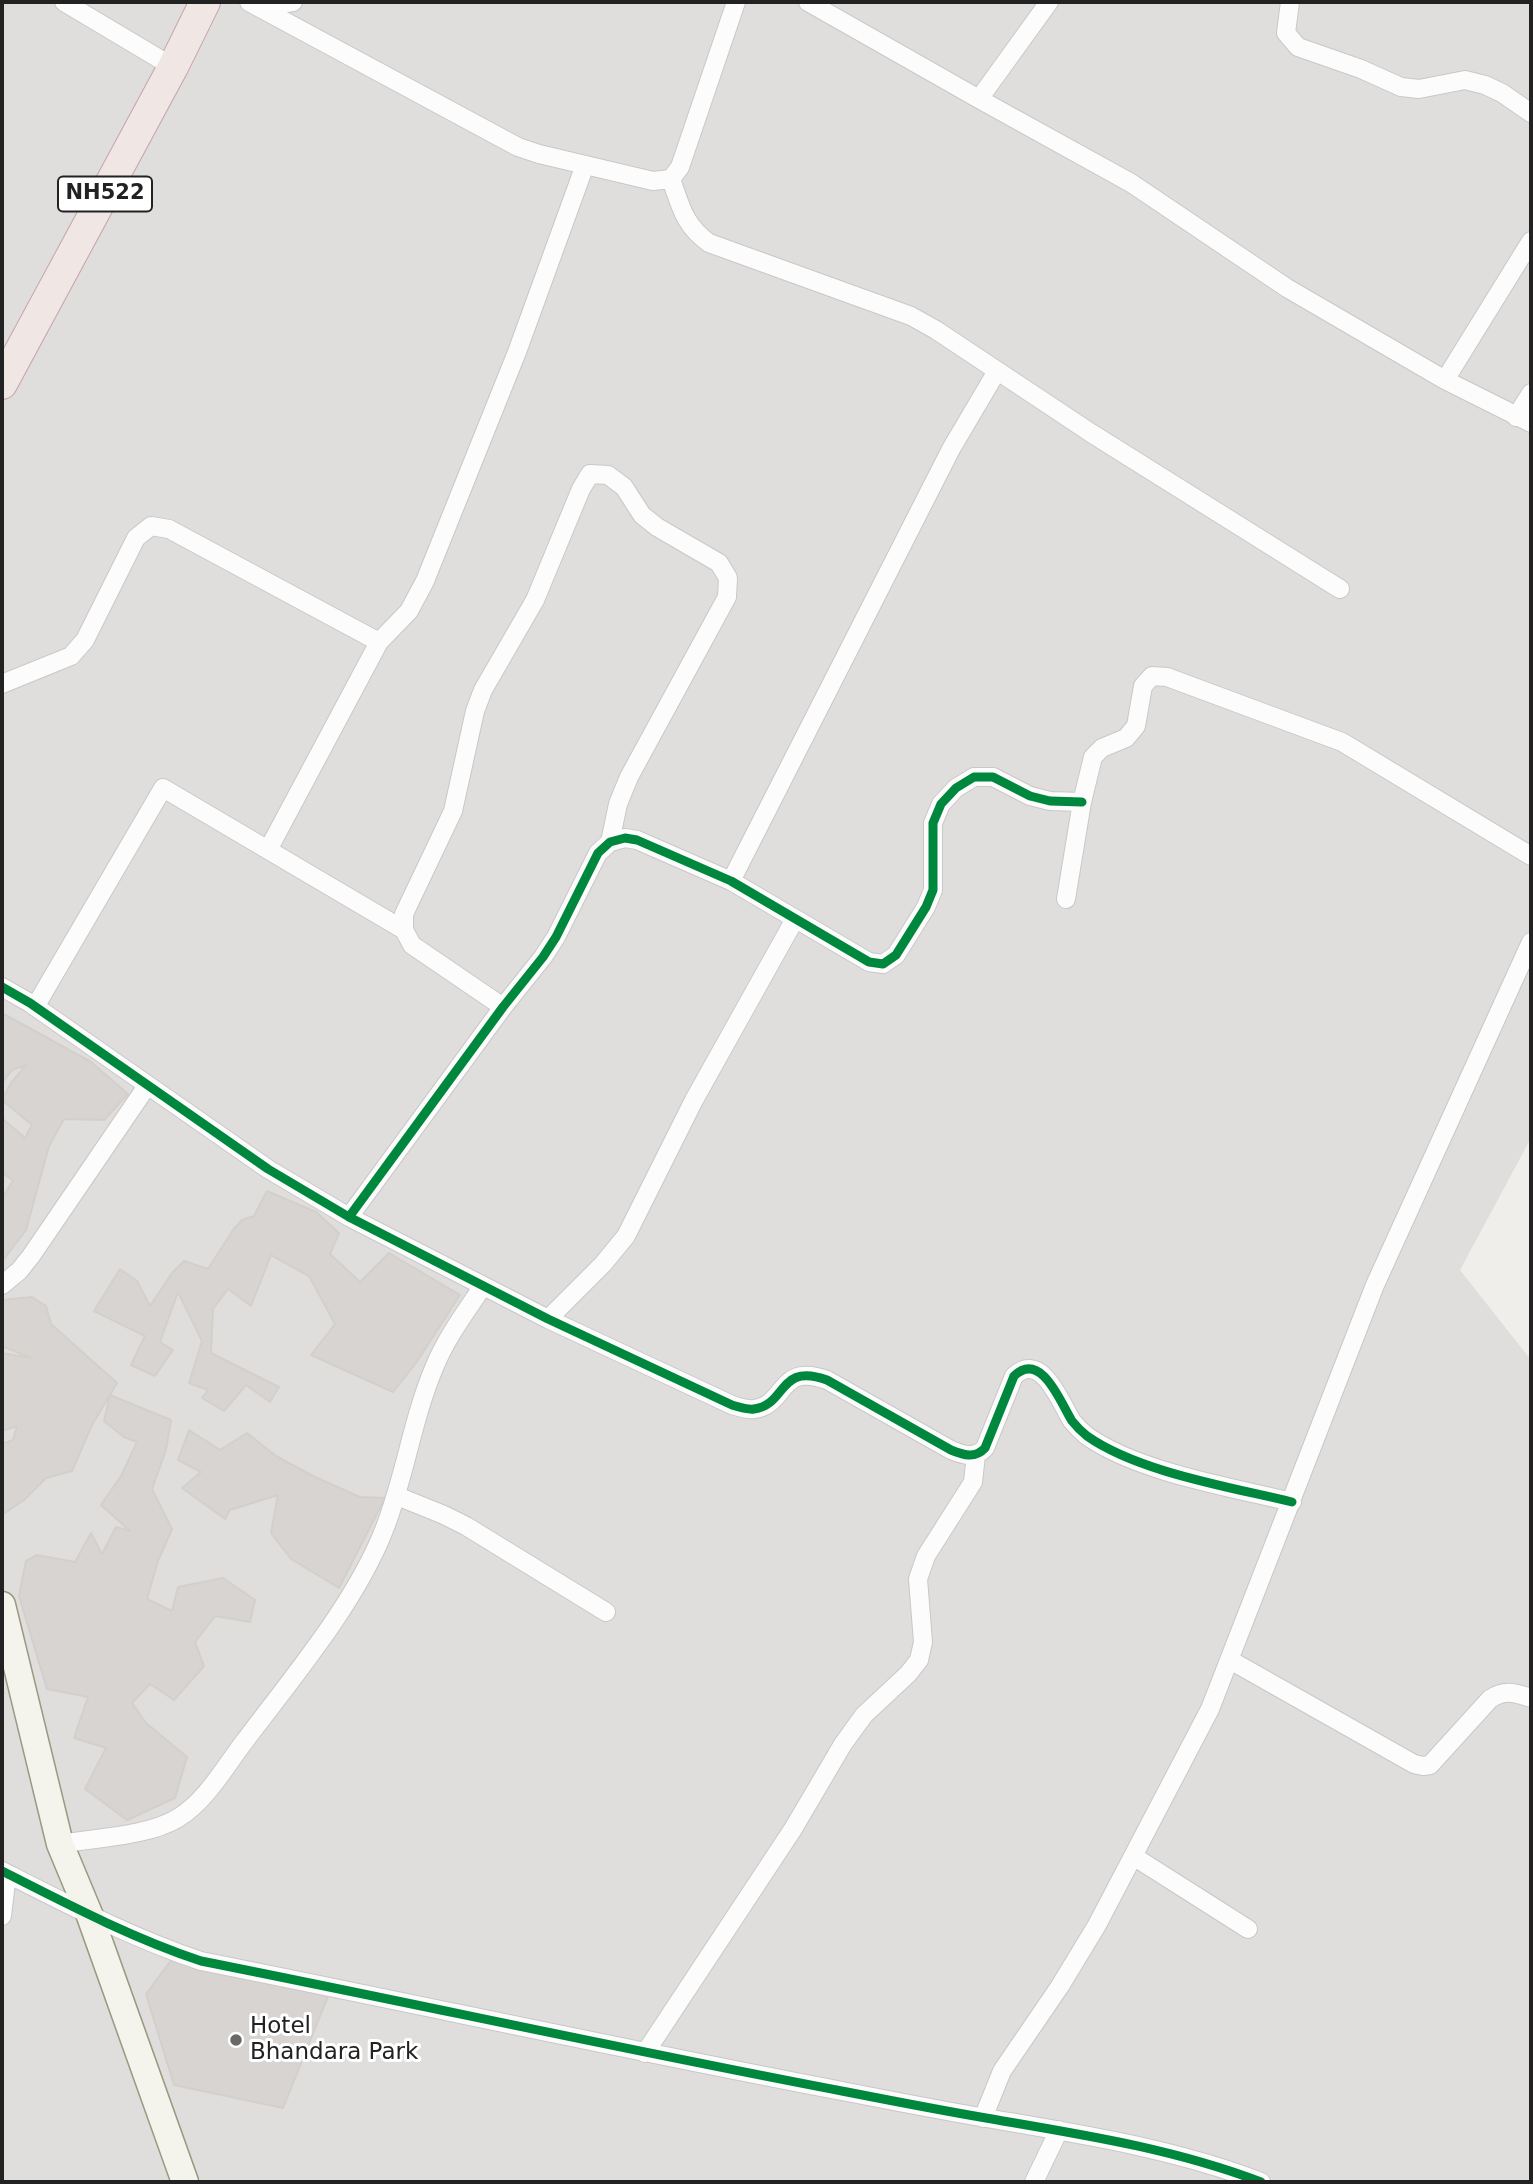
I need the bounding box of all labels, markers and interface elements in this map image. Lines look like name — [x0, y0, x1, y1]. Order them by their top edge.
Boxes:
road number: NH522 — [58, 176, 152, 212]
place label: Hotel Bhandara Park — [250, 2013, 418, 2067]
marker: Hotel Bhandara Park — [228, 2032, 244, 2048]

